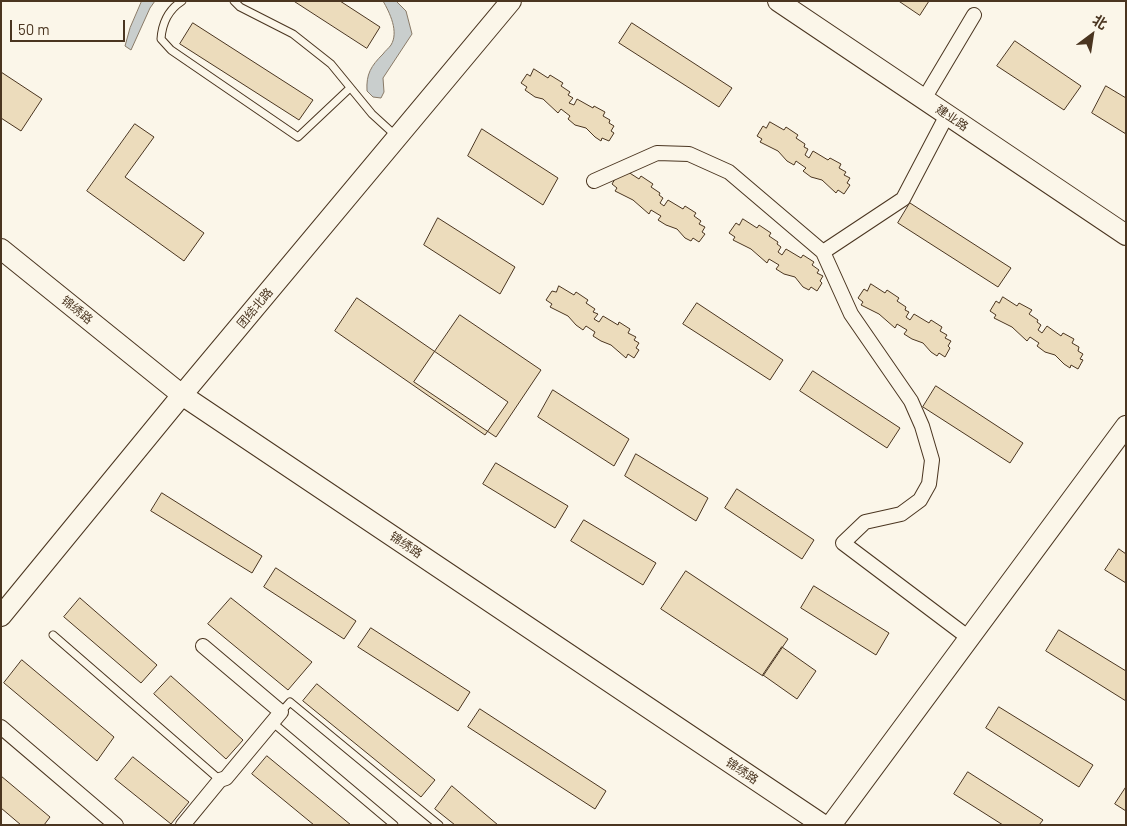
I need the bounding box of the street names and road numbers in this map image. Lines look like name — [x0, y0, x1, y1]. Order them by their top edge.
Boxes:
street label: 建业路 — [933, 102, 971, 134]
street label: 团结北路 — [234, 285, 276, 331]
street label: 锦绣路 — [58, 293, 96, 327]
street label: 锦绣路 — [387, 529, 425, 561]
street label: 锦绣路 — [723, 755, 761, 787]

